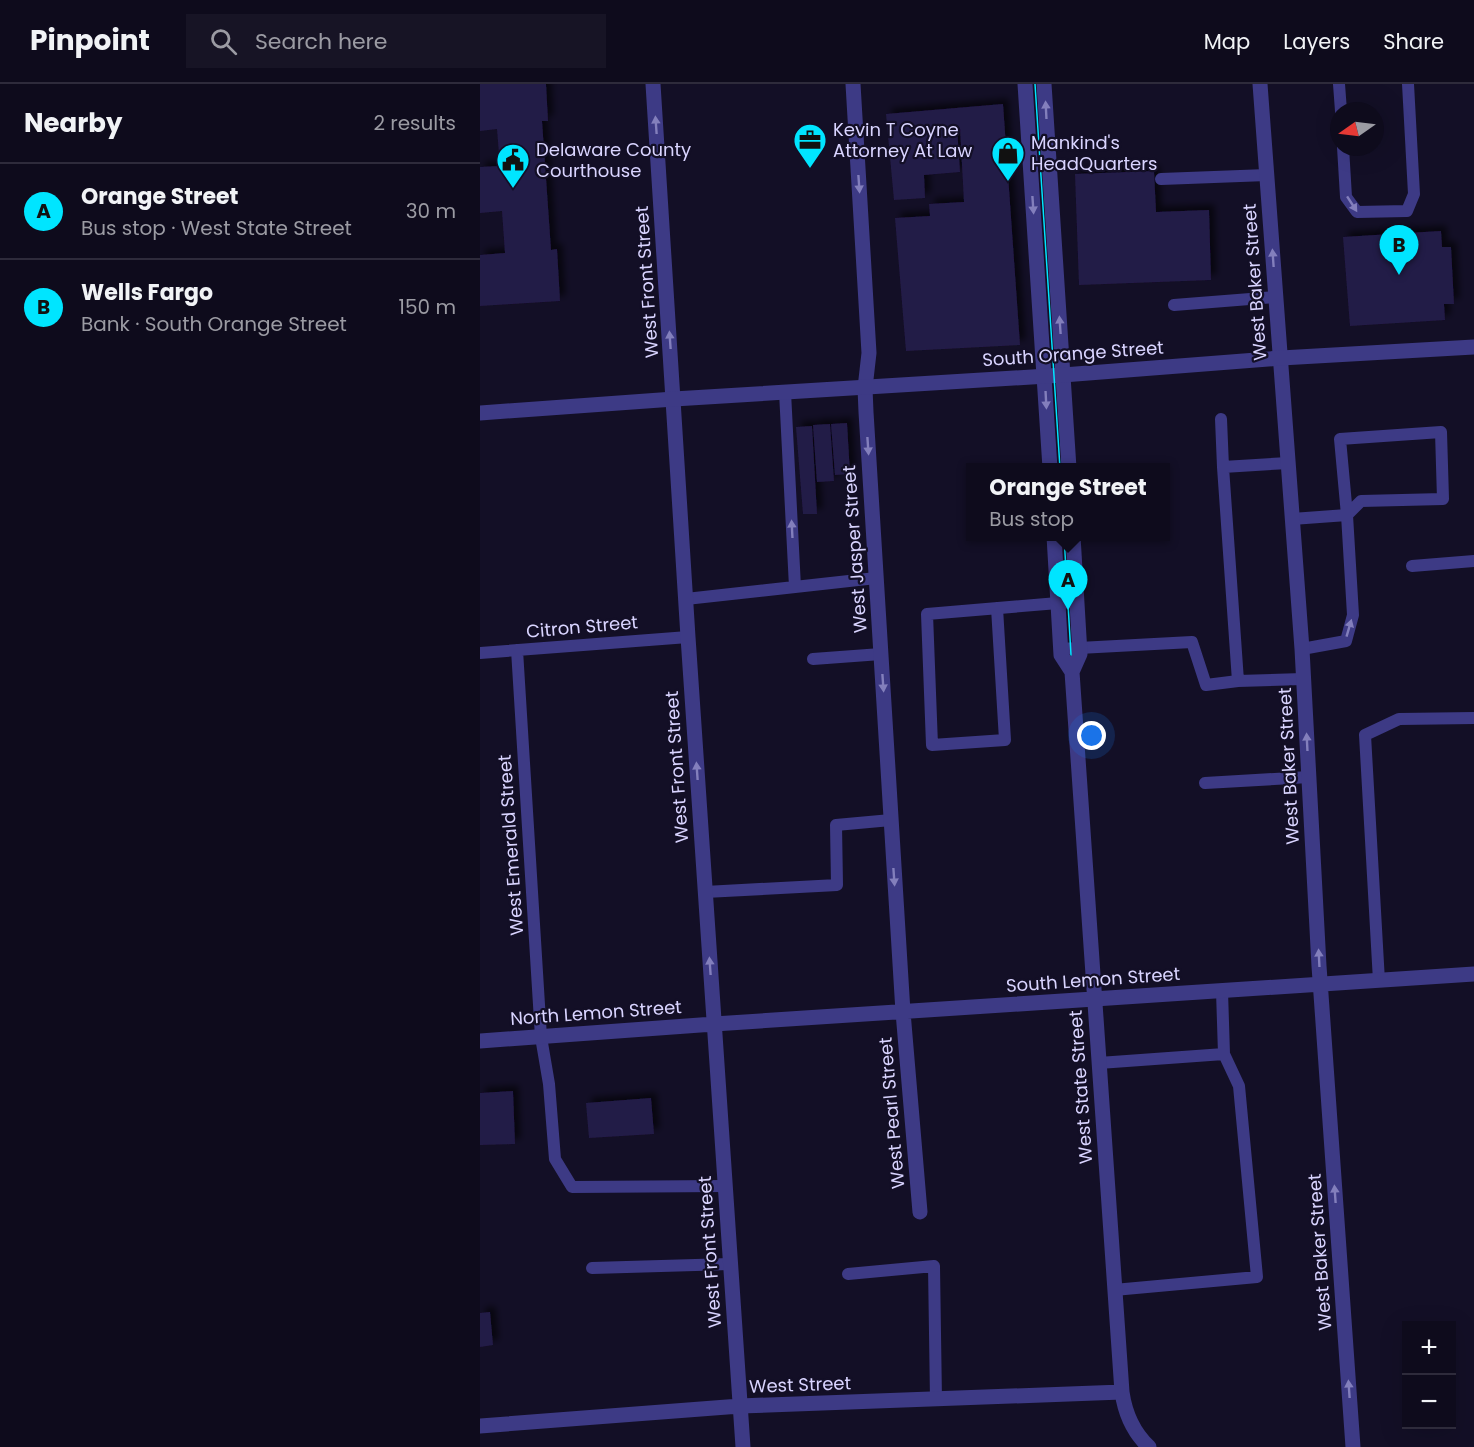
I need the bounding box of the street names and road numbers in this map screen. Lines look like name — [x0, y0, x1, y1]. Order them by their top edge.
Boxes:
street label: West Baker Street — [1237, 203, 1272, 361]
street label: West Front Street — [629, 205, 664, 359]
street label: South Orange Street — [981, 335, 1165, 372]
street label: West Jasper Street — [836, 464, 873, 634]
street label: Citron Street — [525, 609, 639, 644]
street label: West Baker Street — [1272, 687, 1305, 845]
street label: West Front Street — [659, 690, 694, 844]
street label: West Emerald Street — [492, 754, 529, 936]
street label: South Lemon Street — [1005, 961, 1181, 998]
street label: North Lemon Street — [509, 994, 683, 1031]
street label: West State Street — [1063, 1009, 1098, 1165]
street label: West Pearl Street — [872, 1036, 911, 1190]
street label: West Baker Street — [1302, 1173, 1337, 1331]
street label: West Front Street — [692, 1175, 727, 1329]
street label: West Street — [748, 1370, 851, 1399]

